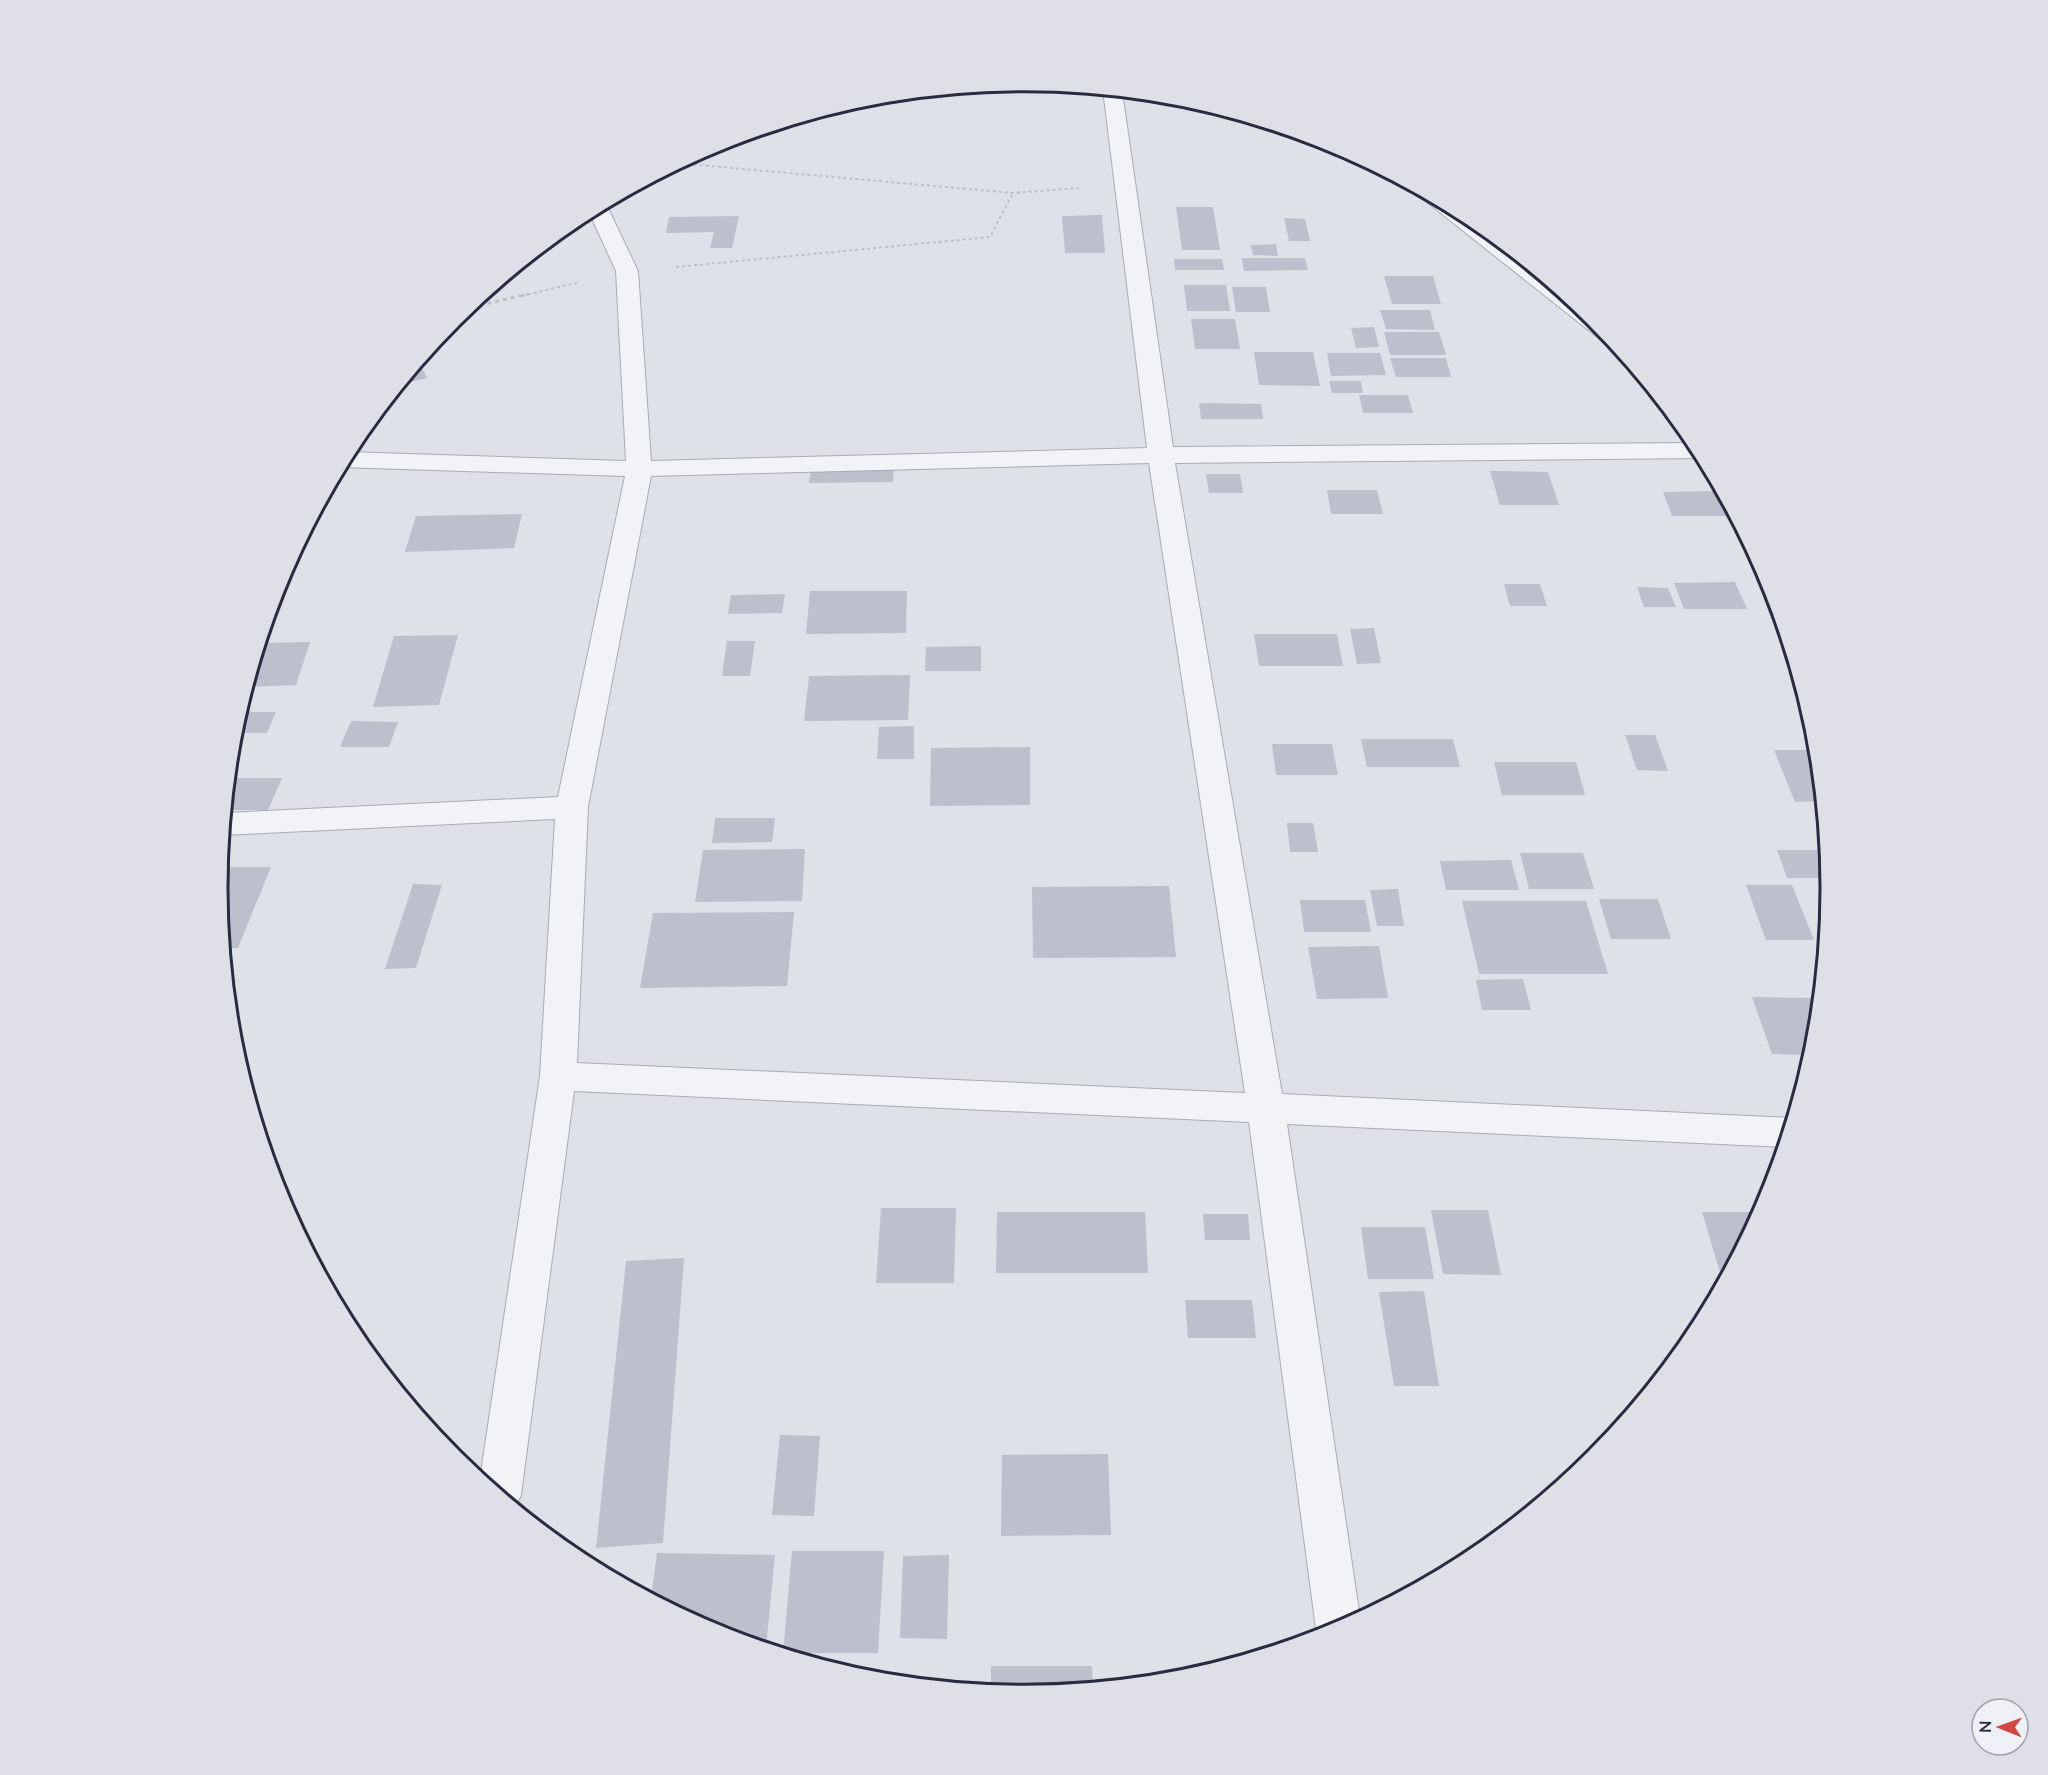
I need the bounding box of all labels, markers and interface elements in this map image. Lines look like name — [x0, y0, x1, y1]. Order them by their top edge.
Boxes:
north arrow — [1970, 1697, 2030, 1757]
text: N — [1975, 1720, 1994, 1733]

